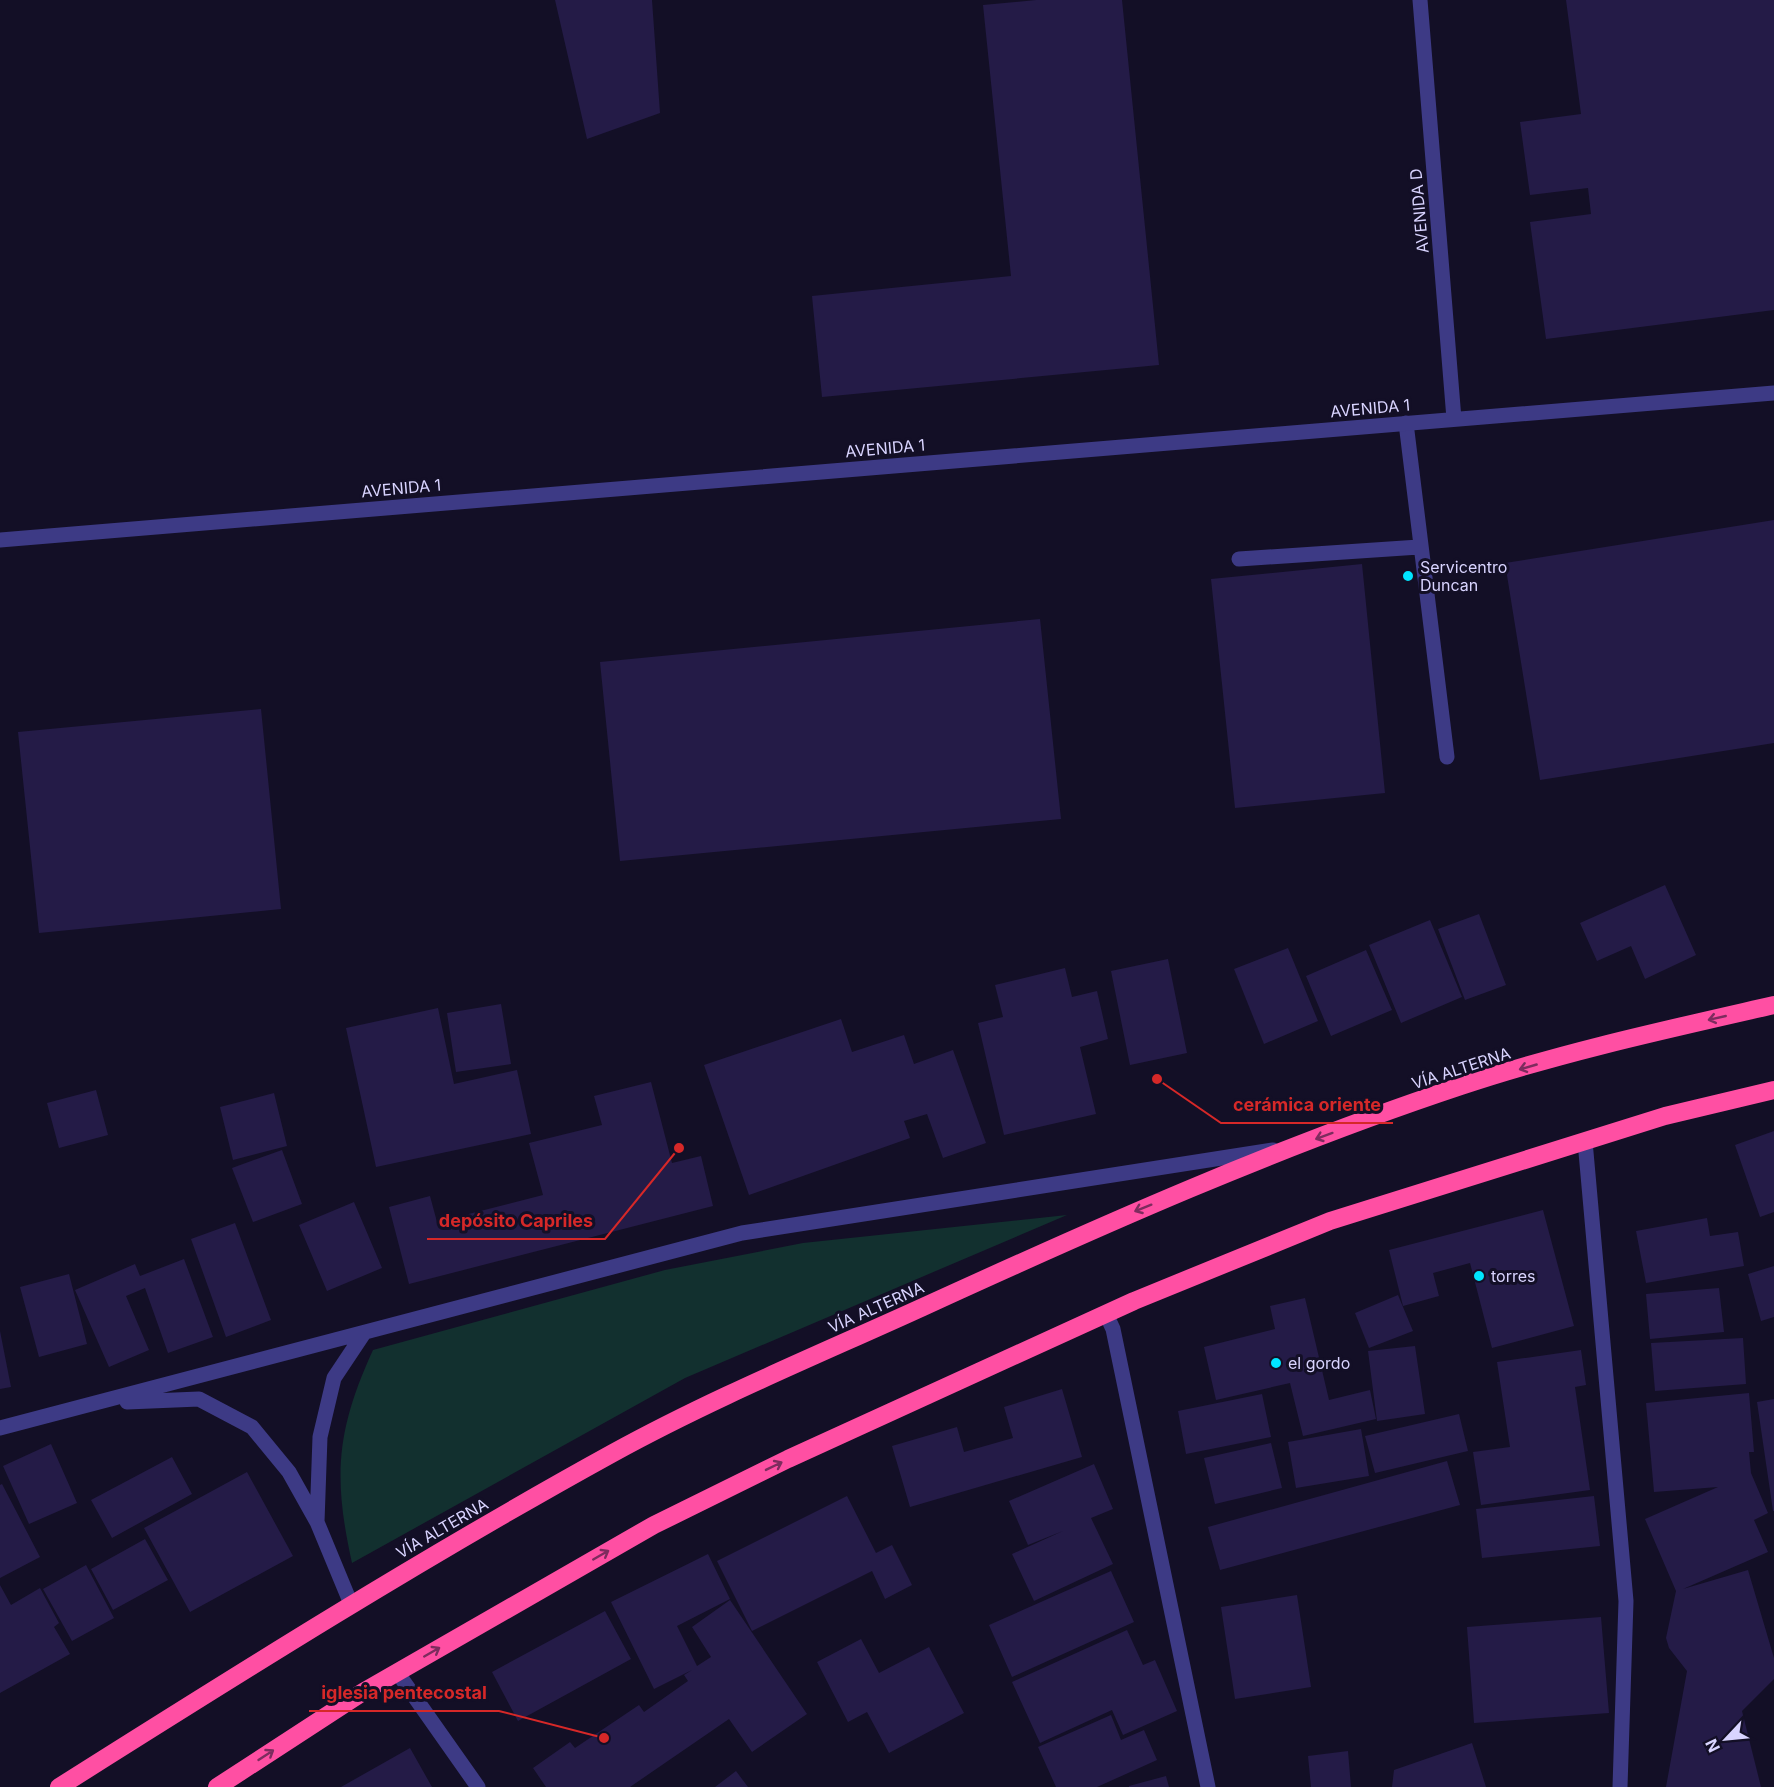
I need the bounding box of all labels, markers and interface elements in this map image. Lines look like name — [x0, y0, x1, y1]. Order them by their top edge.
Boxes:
street label: AVENIDA D — [1405, 168, 1433, 254]
street label: AVENIDA 1 — [1329, 395, 1411, 421]
street label: AVENIDA 1 — [844, 435, 926, 461]
street label: AVENIDA 1 — [360, 475, 442, 501]
place label: Servicentro Duncan — [1420, 557, 1507, 595]
marker: Servicentro Duncan — [1401, 569, 1415, 583]
one-way arrow — [1708, 1012, 1727, 1024]
street label: VÍA ALTERNA — [1409, 1043, 1513, 1093]
one-way arrow — [1519, 1062, 1538, 1073]
callout: cerámica oriente — [1221, 1087, 1393, 1123]
text: cerámica oriente — [1233, 1094, 1381, 1115]
one-way arrow — [1315, 1131, 1334, 1142]
callout: depósito Capriles — [427, 1203, 605, 1239]
one-way arrow — [1134, 1203, 1153, 1214]
text: depósito Capriles — [439, 1210, 593, 1231]
place label: torres — [1491, 1266, 1535, 1286]
marker: torres — [1472, 1269, 1486, 1283]
street label: VÍA ALTERNA — [825, 1277, 927, 1337]
place label: el gordo — [1288, 1353, 1350, 1373]
marker: el gordo — [1269, 1356, 1283, 1370]
one-way arrow — [765, 1460, 783, 1471]
street label: VÍA ALTERNA — [393, 1494, 491, 1562]
one-way arrow — [592, 1549, 609, 1561]
one-way arrow — [422, 1646, 440, 1657]
callout: iglesia pentecostal — [309, 1675, 499, 1711]
text: iglesia pentecostal — [321, 1682, 487, 1703]
north arrow — [1696, 1709, 1756, 1769]
text: N — [1701, 1736, 1724, 1755]
one-way arrow — [257, 1749, 274, 1761]

